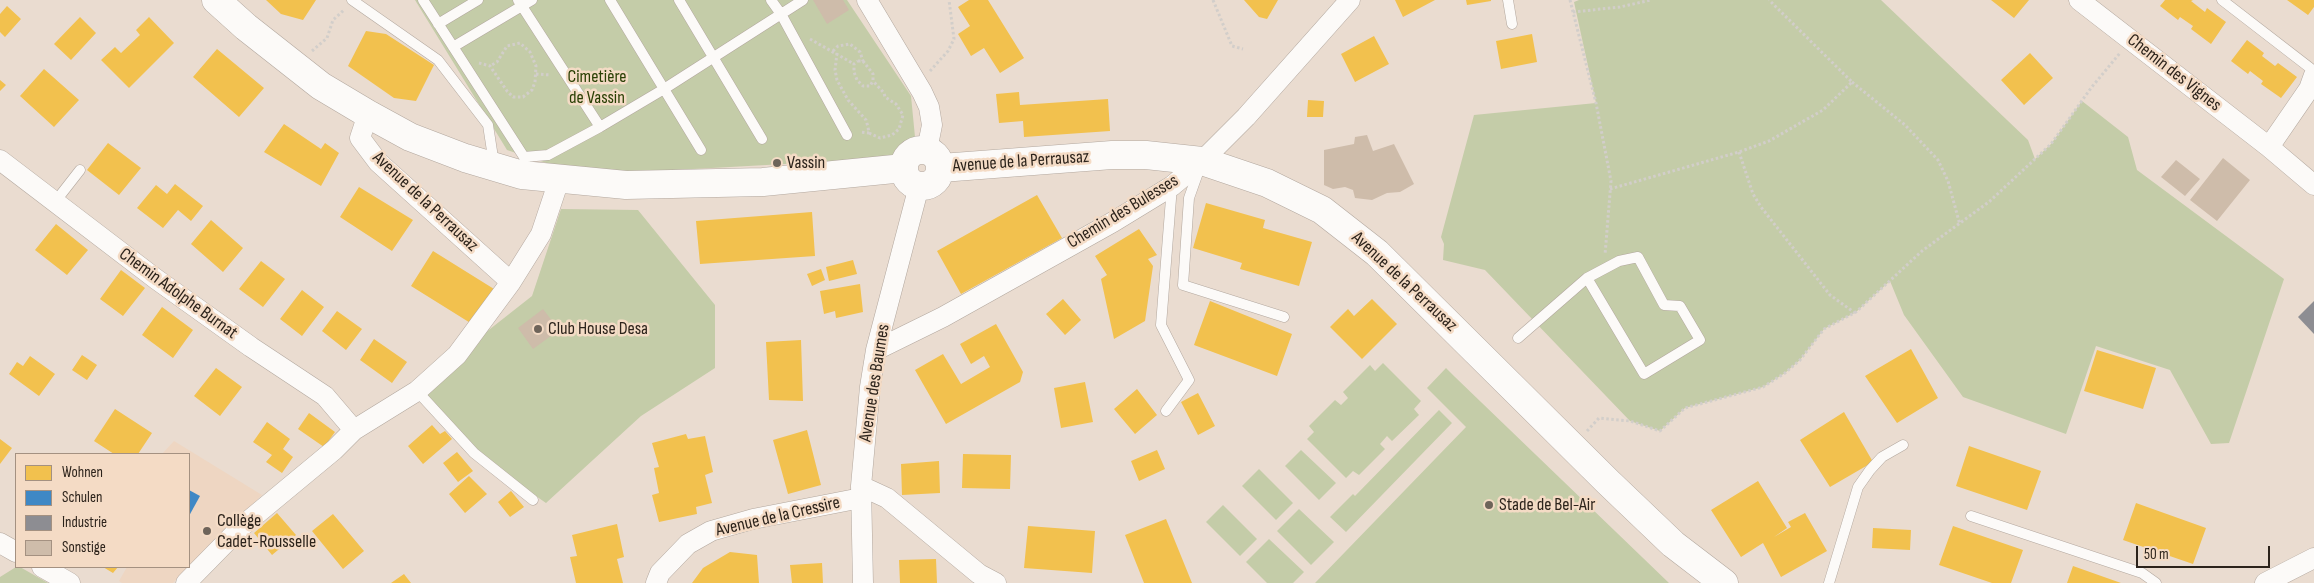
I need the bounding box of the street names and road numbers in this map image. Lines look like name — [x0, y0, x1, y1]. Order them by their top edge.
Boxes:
street label: Chemin des Vignes — [2123, 30, 2225, 116]
street label: Avenue de la Perrausaz — [952, 146, 1090, 178]
street label: Avenue de la Perrausaz — [368, 147, 482, 257]
street label: Chemin des Bulesses — [1064, 170, 1182, 254]
street label: Avenue de la Perrausaz — [1347, 227, 1461, 337]
street label: Chemin Adolphe Burnat — [115, 244, 241, 344]
street label: Avenue des Baumes — [855, 323, 895, 443]
street label: Avenue de la Cressire — [714, 492, 842, 542]

